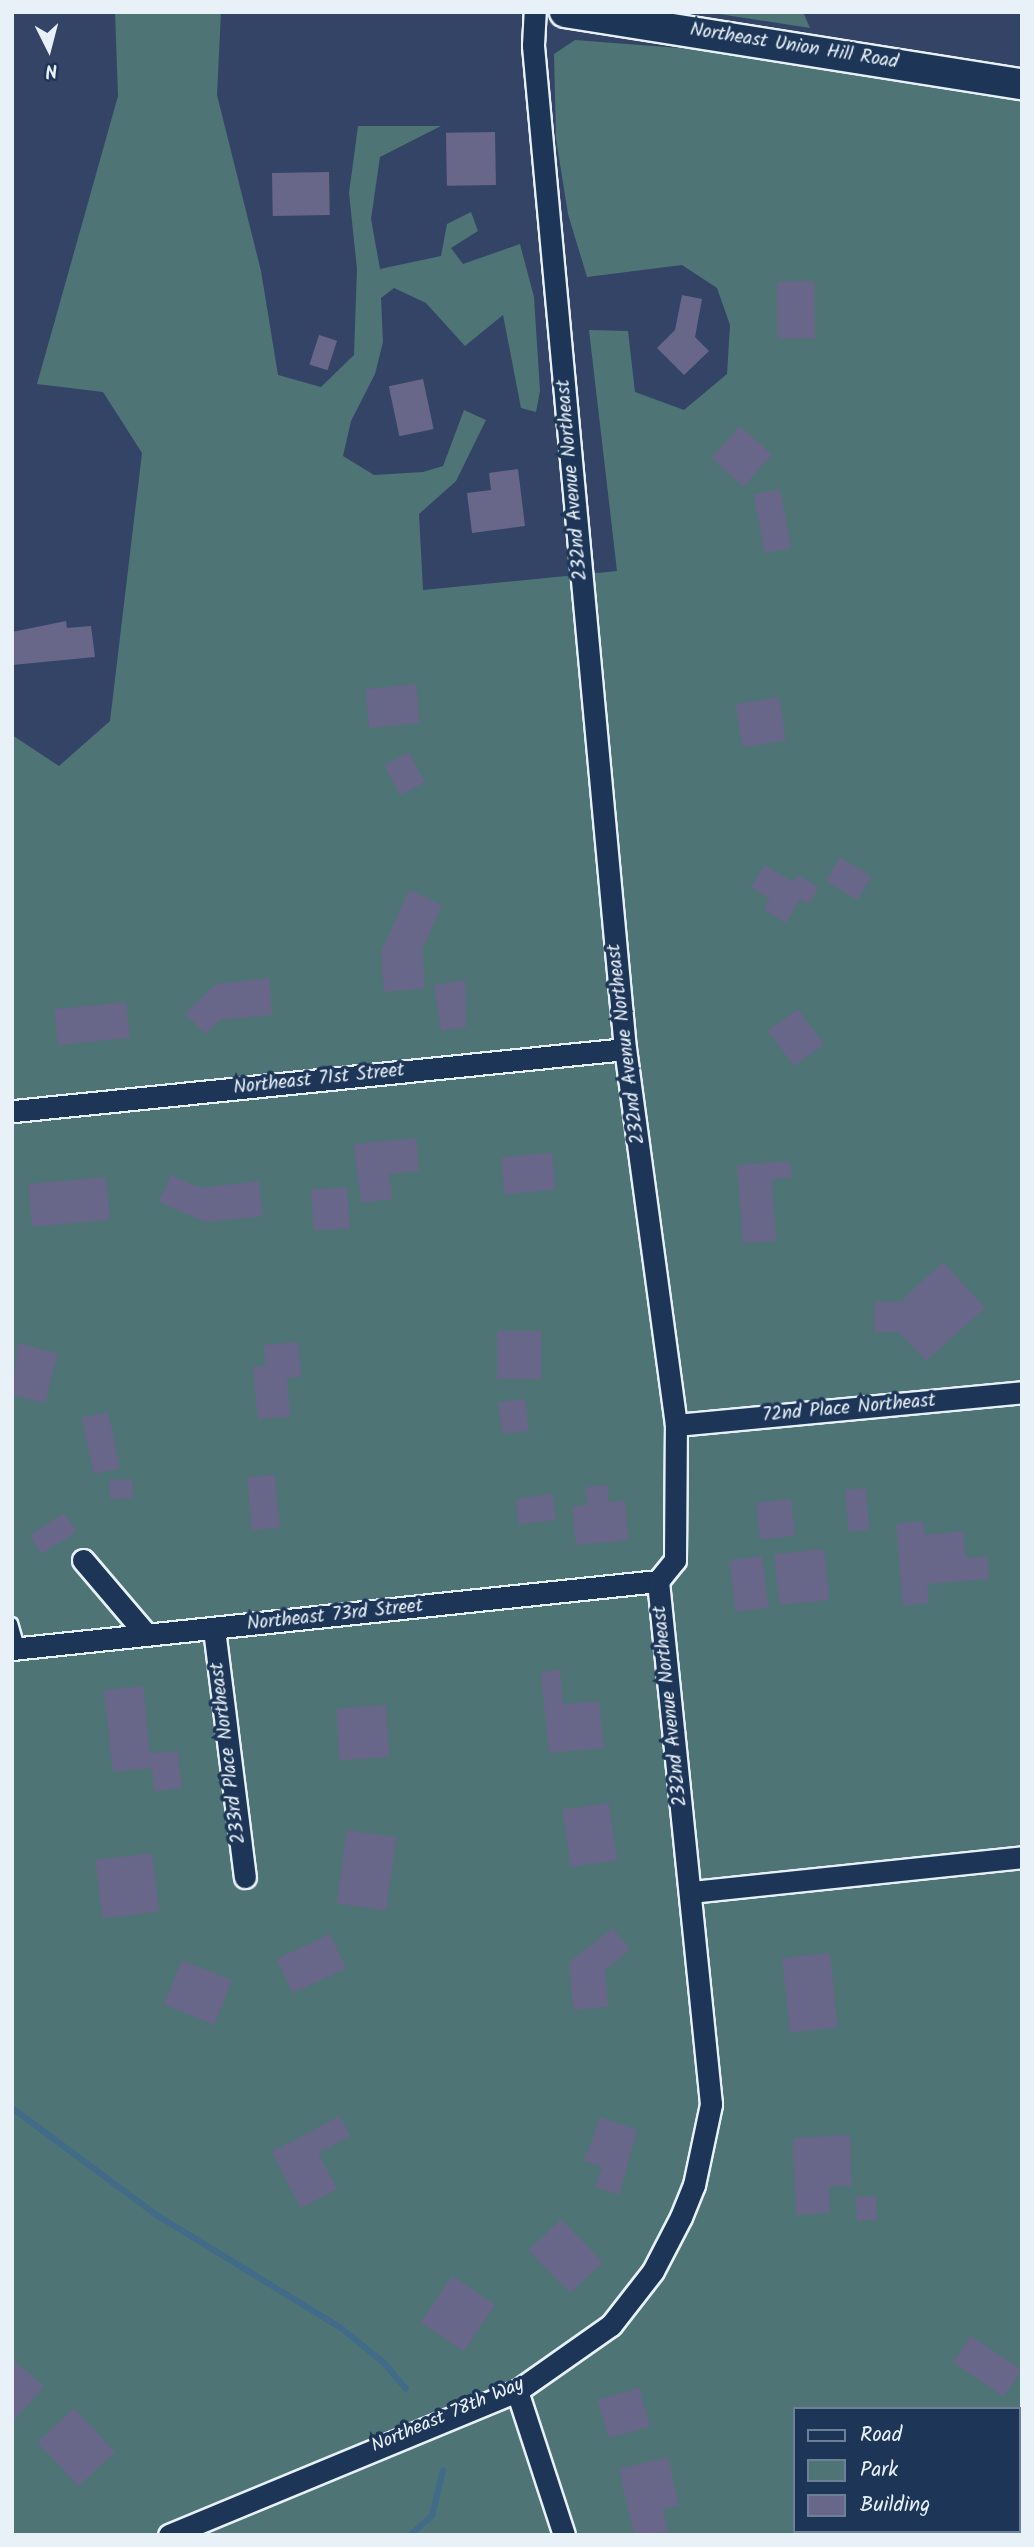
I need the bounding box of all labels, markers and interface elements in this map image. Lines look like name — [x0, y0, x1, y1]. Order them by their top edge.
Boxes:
north arrow — [14, 14, 84, 84]
street label: Northeast Union Hill Road — [688, 19, 900, 75]
text: N — [44, 54, 59, 85]
street label: 232nd Avenue Northeast — [553, 378, 593, 582]
street label: 232nd Avenue Northeast — [603, 942, 651, 1146]
street label: Northeast 71st Street — [232, 1060, 406, 1100]
street label: 72nd Place Northeast — [761, 1390, 937, 1428]
street label: Northeast 73rd Street — [246, 1595, 424, 1637]
street label: 232nd Avenue Northeast — [649, 1604, 693, 1808]
street label: 233rd Place Northeast — [207, 1661, 251, 1845]
street label: Northeast 78th Way — [368, 2373, 528, 2459]
legend — [792, 2407, 1020, 2533]
text: Road — [860, 2419, 902, 2452]
text: Park — [860, 2454, 898, 2487]
text: Building — [860, 2489, 930, 2522]

